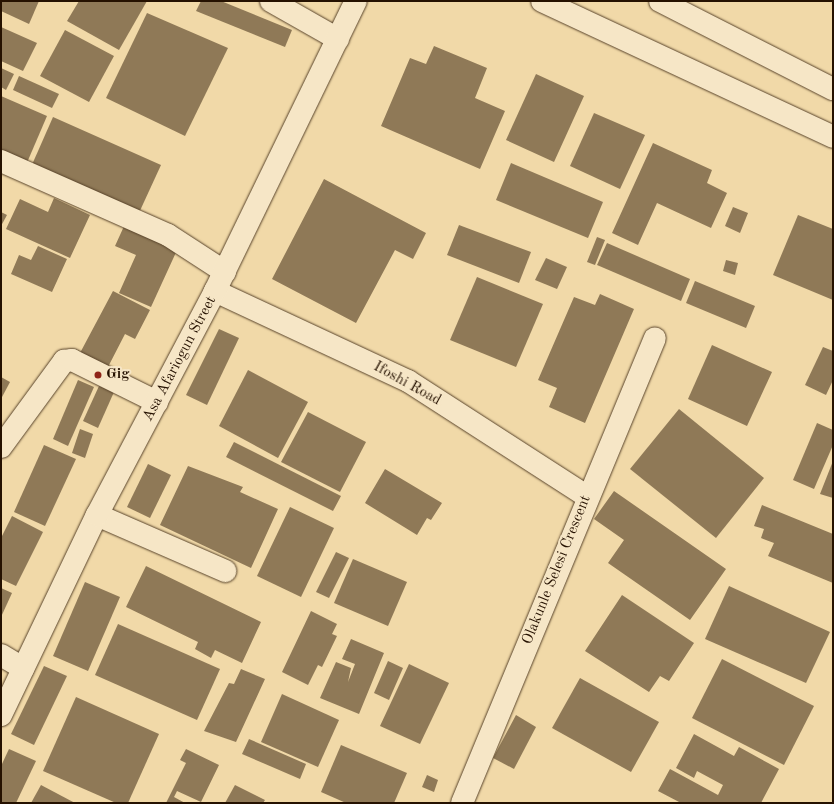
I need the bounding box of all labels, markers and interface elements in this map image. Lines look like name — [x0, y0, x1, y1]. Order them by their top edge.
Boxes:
street label: Asa Afariogun Street — [139, 293, 221, 425]
street label: Ifoshi Road — [370, 358, 444, 410]
place label: Gig — [106, 366, 130, 384]
marker: Gig — [93, 370, 103, 380]
street label: Olakunle Selesi Crescent — [519, 493, 595, 647]

